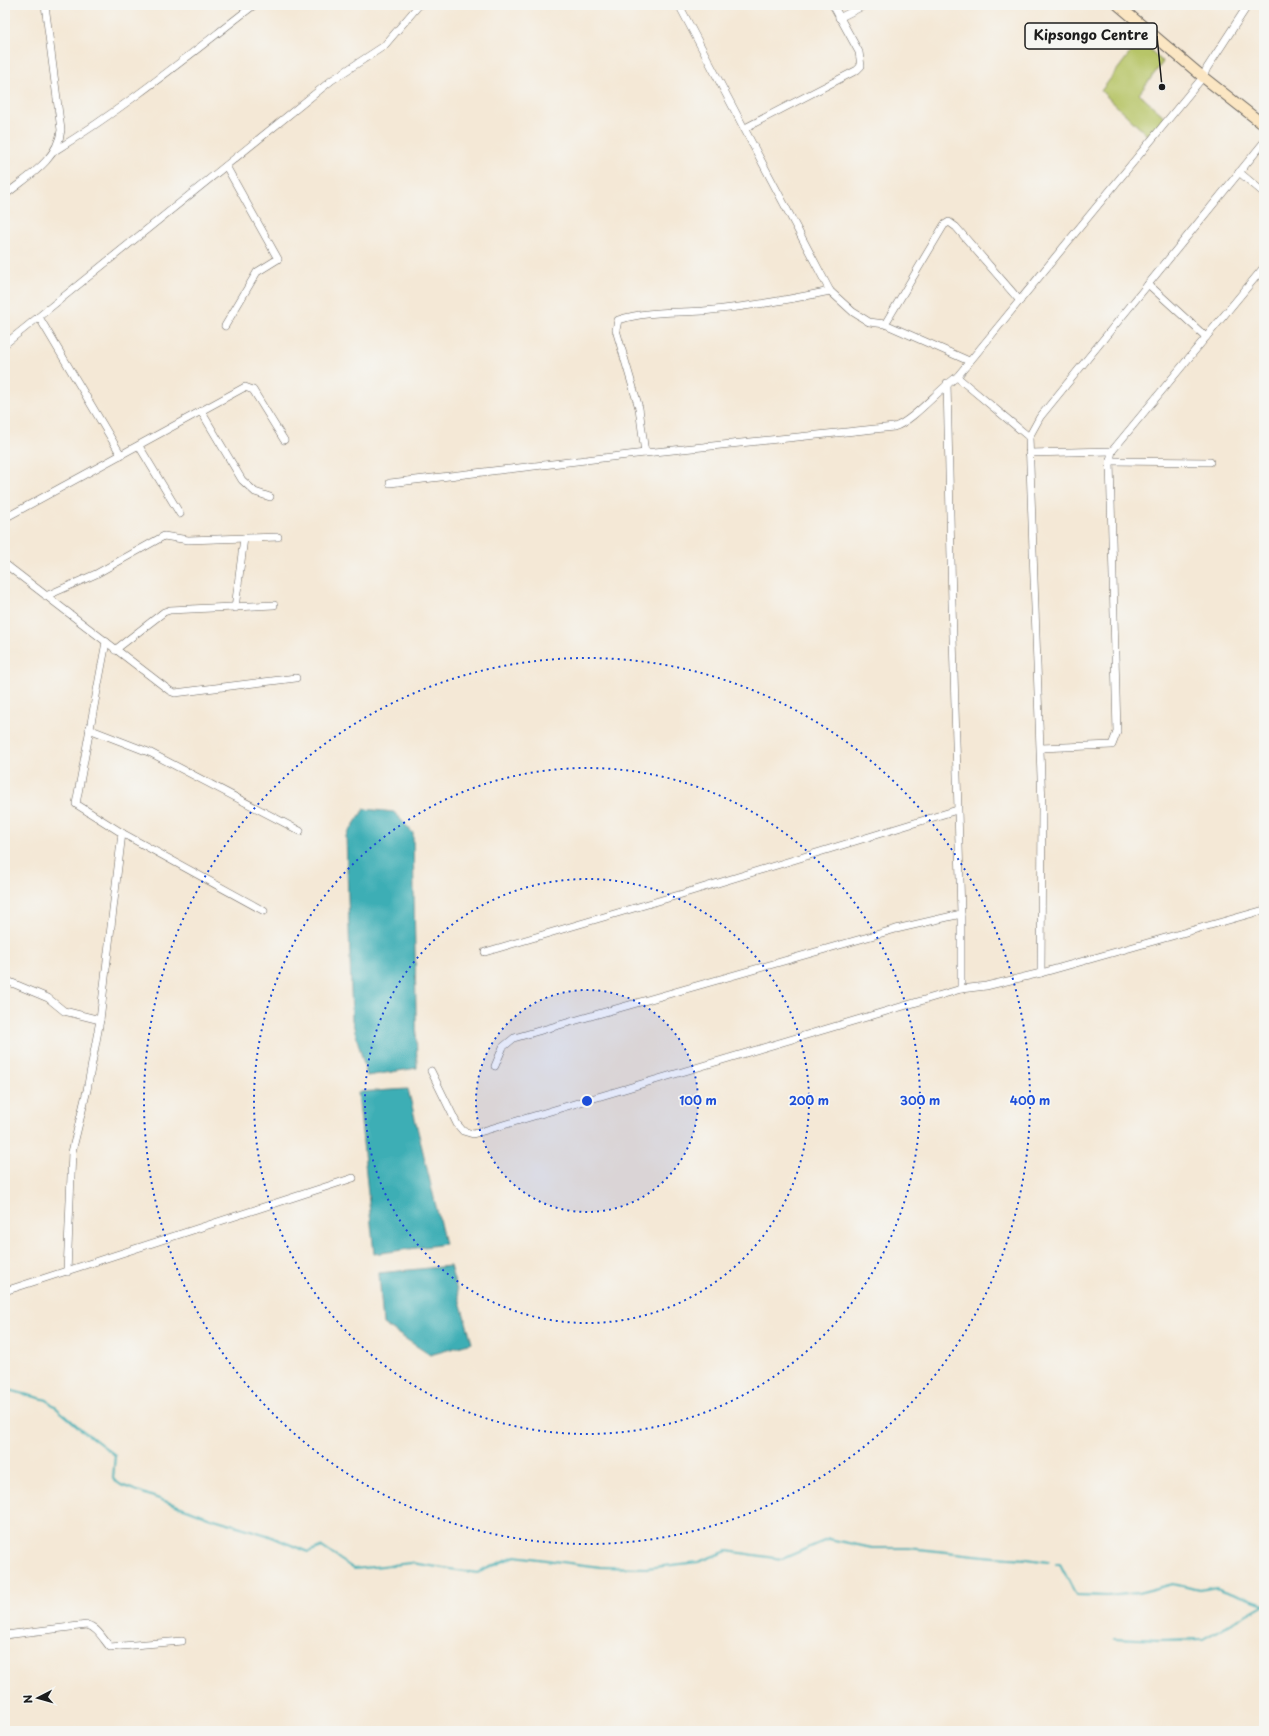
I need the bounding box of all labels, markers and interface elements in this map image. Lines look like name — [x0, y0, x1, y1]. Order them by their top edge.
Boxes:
callout: Kipsongo Centre — [1025, 23, 1157, 49]
text: Kipsongo Centre — [1034, 24, 1149, 45]
text: 100 m — [679, 1091, 717, 1109]
text: 200 m — [789, 1091, 829, 1109]
text: 300 m — [900, 1091, 940, 1109]
text: 400 m — [1010, 1091, 1050, 1109]
centre of rings — [580, 1094, 594, 1108]
north arrow — [18, 1678, 58, 1718]
text: N — [19, 1694, 36, 1704]

